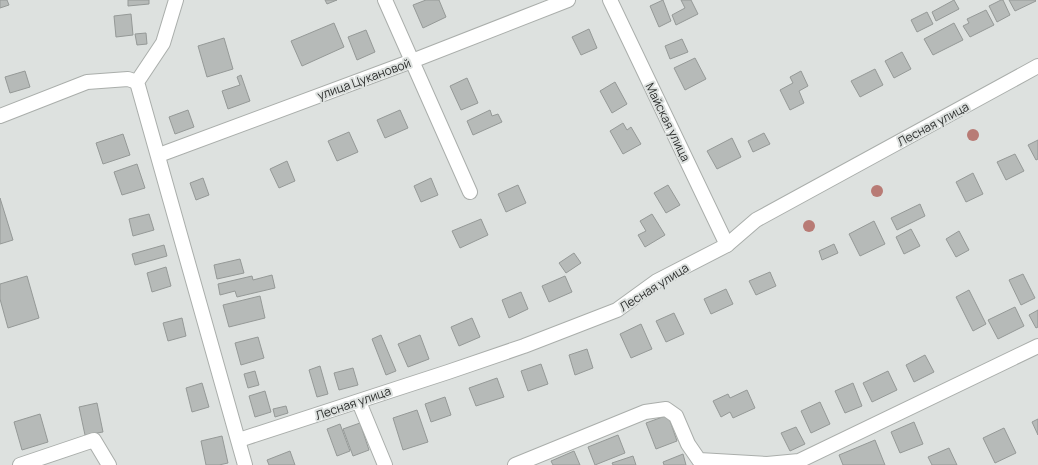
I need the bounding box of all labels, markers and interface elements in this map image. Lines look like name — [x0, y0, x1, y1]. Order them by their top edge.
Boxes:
street label: улица Цукановой — [315, 54, 413, 104]
street label: Майская улица — [642, 80, 694, 164]
street label: Лесная улица — [894, 98, 972, 150]
street label: Лесная улица — [616, 259, 692, 315]
street label: Лесная улица — [313, 382, 393, 424]

